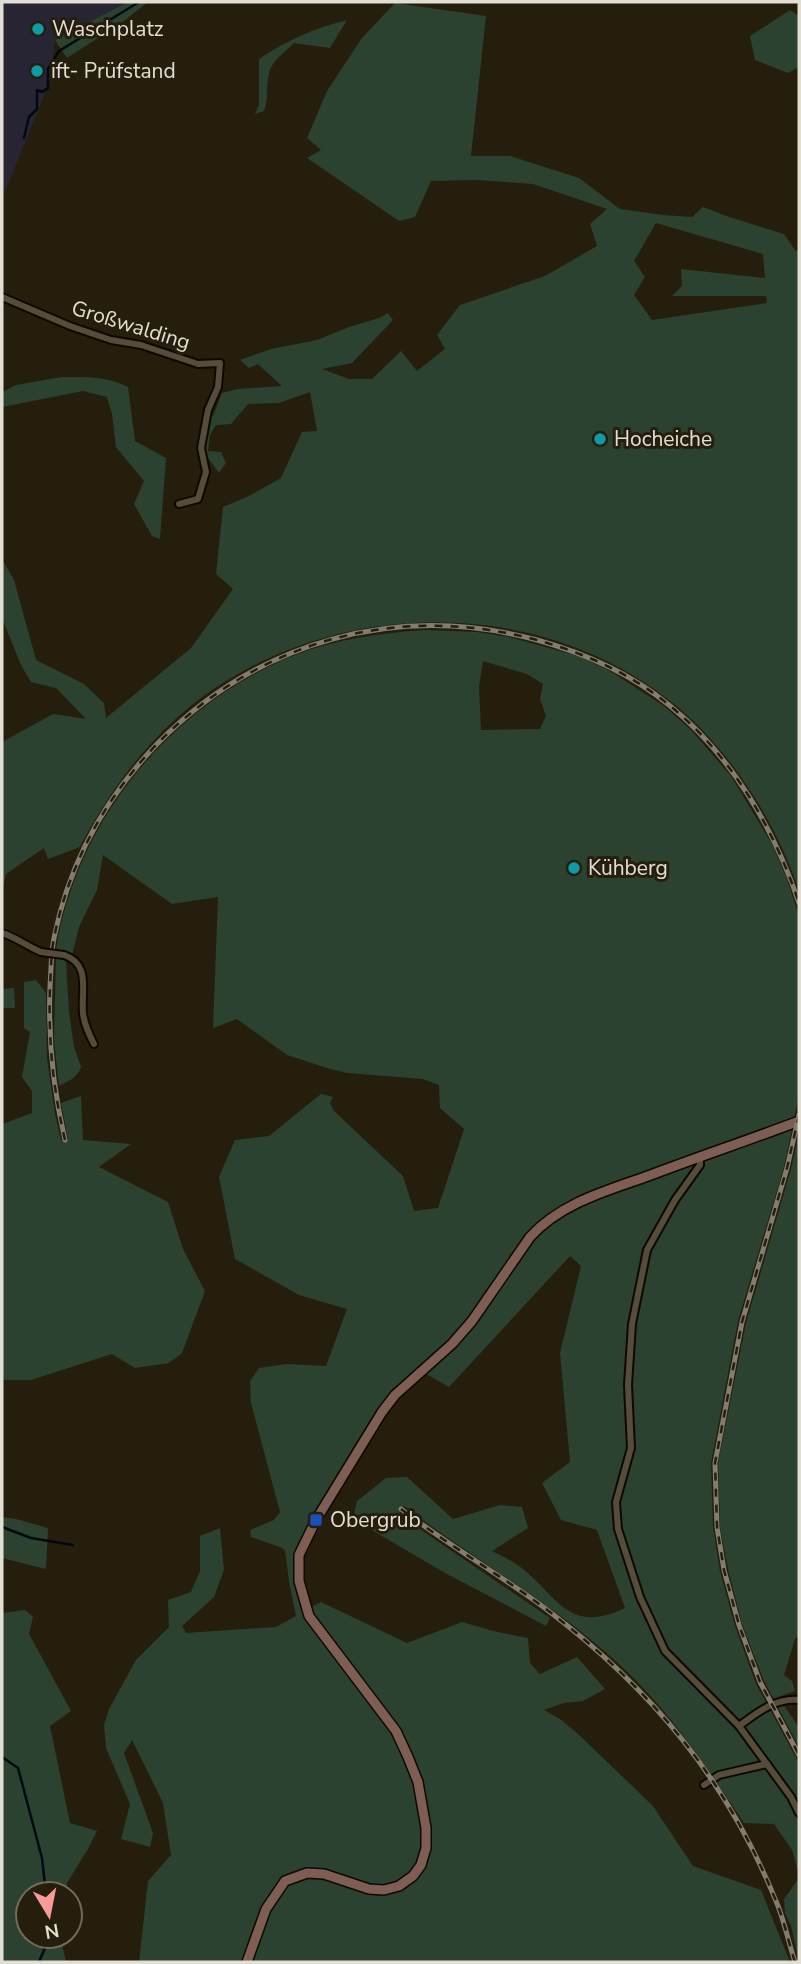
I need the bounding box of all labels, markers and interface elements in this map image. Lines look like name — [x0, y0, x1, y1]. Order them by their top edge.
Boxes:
place label: Waschplatz — [52, 15, 164, 43]
marker: Waschplatz — [30, 21, 46, 37]
place label: ift- Prüfstand — [51, 57, 176, 85]
marker: ift- Prüfstand — [29, 63, 45, 79]
street label: Großwalding — [68, 294, 194, 356]
place label: Hocheiche — [614, 425, 712, 453]
marker: Hocheiche — [592, 431, 608, 447]
place label: Kühberg — [588, 854, 668, 882]
marker: Kühberg — [566, 860, 582, 876]
place label: Obergrub — [330, 1506, 421, 1534]
marker: Obergrub — [308, 1512, 324, 1528]
north arrow — [14, 1880, 84, 1950]
text: N — [43, 1917, 61, 1945]

